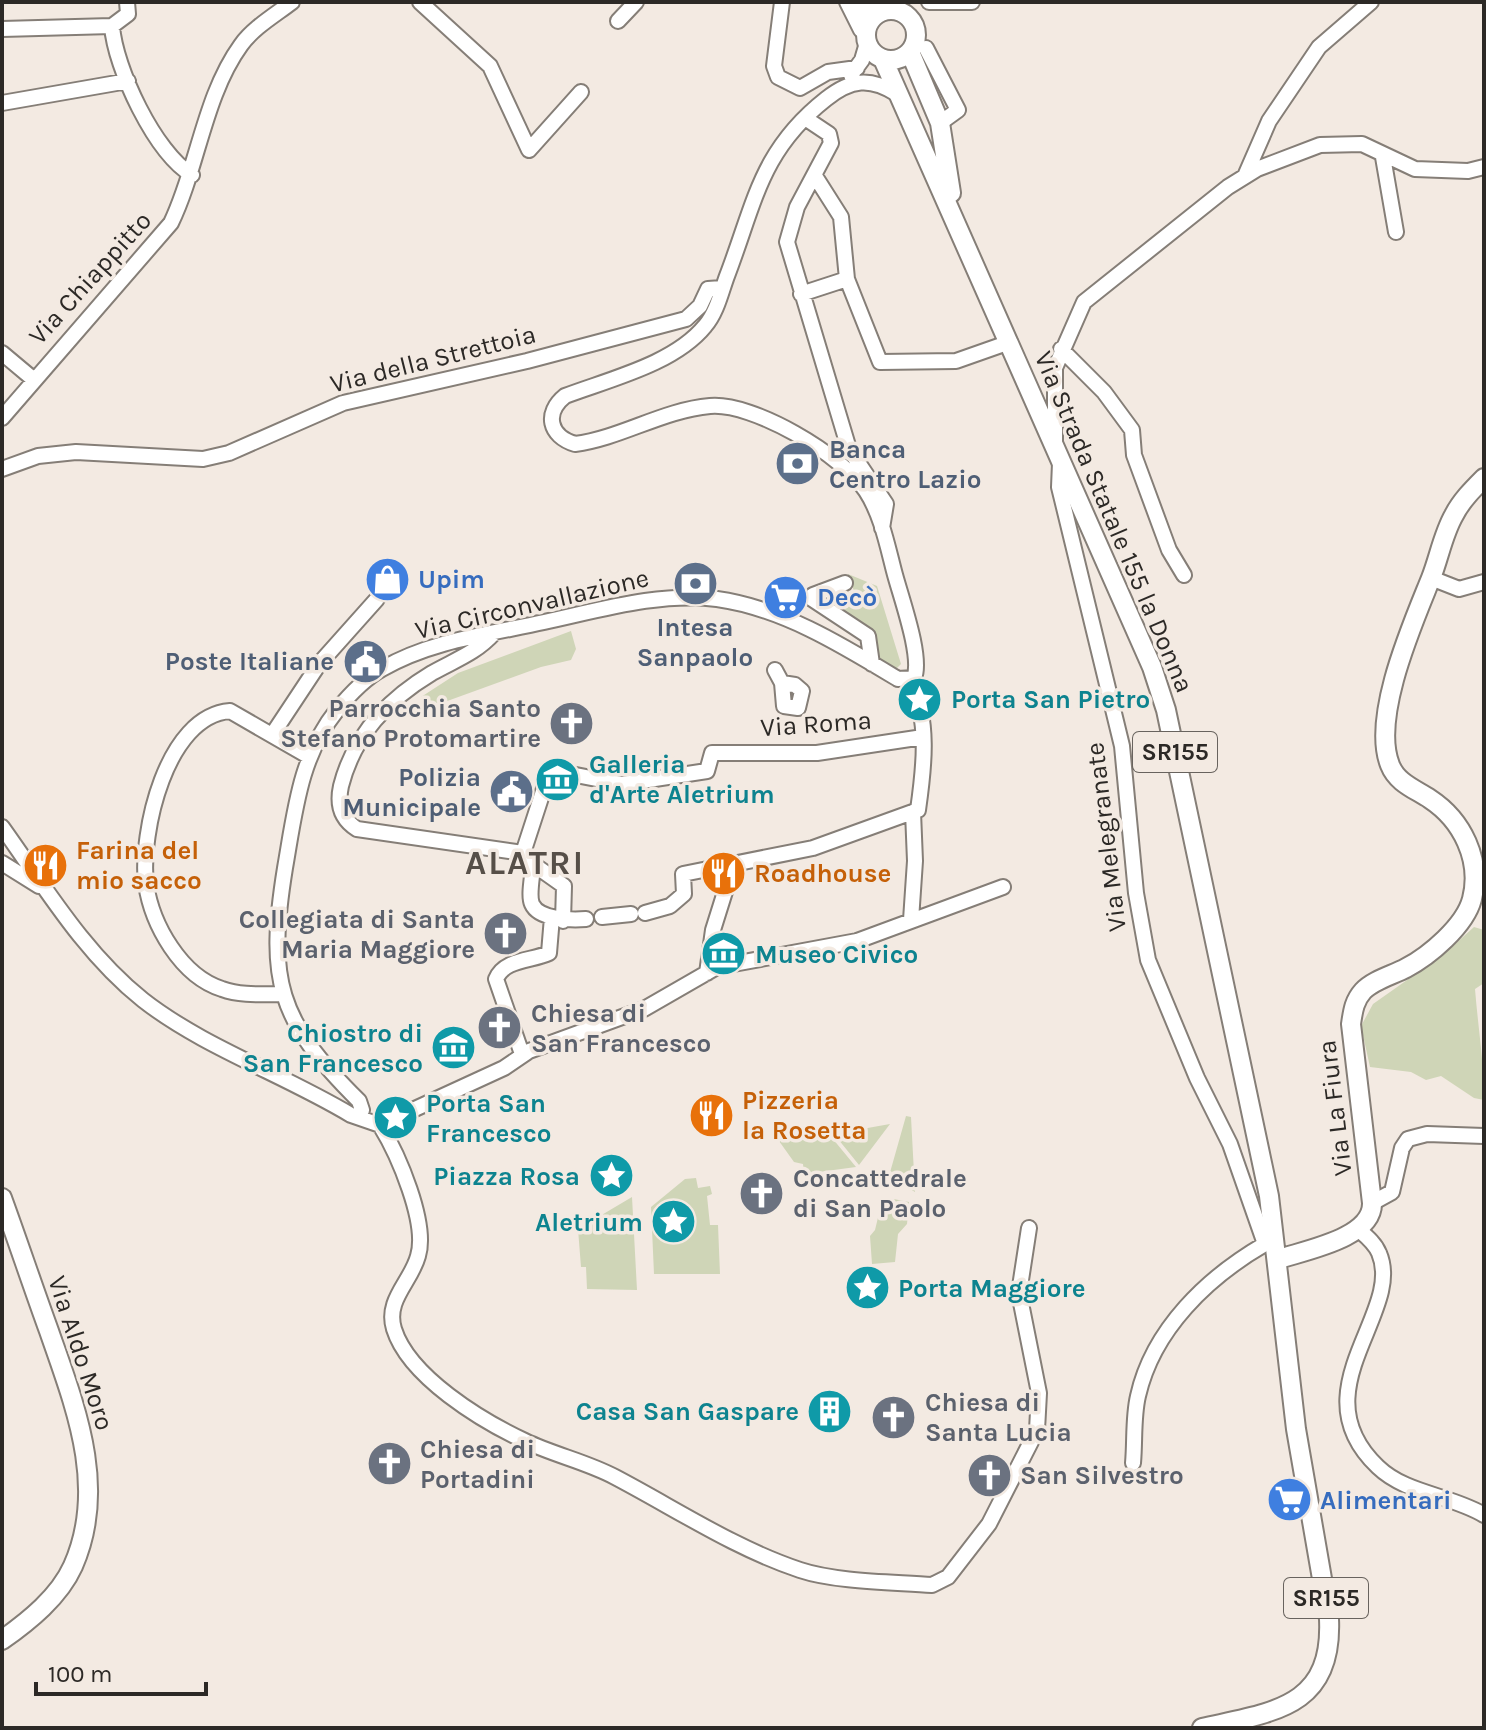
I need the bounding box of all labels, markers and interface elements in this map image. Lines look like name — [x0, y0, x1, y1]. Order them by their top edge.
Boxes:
street label: Via Chiappitto — [22, 205, 158, 351]
street label: Via della Strettoia — [327, 318, 539, 400]
street label: Via Strada Statale 155 la Donna — [1028, 347, 1200, 697]
place label: Banca Centro Lazio — [829, 434, 981, 495]
bank icon: Banca Centro Lazio — [774, 440, 822, 488]
shop icon: Upim — [363, 555, 411, 603]
bank icon: Intesa Sanpaolo — [671, 560, 719, 608]
street label: Via Circonvallazione — [412, 562, 652, 646]
place label: Upim — [418, 564, 485, 595]
supermarket icon: Decò — [762, 573, 810, 621]
place label: Decò — [817, 582, 877, 613]
place label: Intesa Sanpaolo — [637, 612, 753, 673]
public building icon: Poste Italiane — [341, 637, 389, 685]
place label: Poste Italiane — [165, 646, 334, 677]
place icon: Porta San Pietro — [896, 675, 944, 723]
place label: Porta San Pietro — [951, 684, 1150, 715]
place label: Parrocchia Santo Stefano Protomartire — [280, 693, 541, 754]
church icon: Parrocchia Santo Stefano Protomartire — [548, 699, 596, 747]
street label: Via Roma — [759, 705, 873, 743]
road number: SR155 — [1133, 732, 1217, 772]
street label: Via Melegranate — [1079, 741, 1133, 933]
place label: Galleria d'Arte Aletrium — [589, 749, 775, 810]
museum icon: Galleria d'Arte Aletrium — [534, 755, 582, 803]
place label: Polizia Municipale — [342, 762, 481, 823]
public building icon: Polizia Municipale — [488, 768, 536, 816]
place label: Farina del mio sacco — [76, 835, 202, 896]
restaurant icon: Farina del mio sacco — [21, 841, 69, 889]
district label: ALATRI — [465, 843, 585, 883]
restaurant icon: Roadhouse — [699, 849, 747, 897]
place label: Roadhouse — [754, 858, 891, 889]
place label: Collegiata di Santa Maria Maggiore — [239, 904, 475, 965]
church icon: Collegiata di Santa Maria Maggiore — [482, 910, 530, 958]
museum icon: Museo Civico — [700, 930, 748, 978]
place label: Museo Civico — [755, 939, 918, 970]
place label: Chiesa di San Francesco — [531, 998, 711, 1059]
church icon: Chiesa di San Francesco — [476, 1004, 524, 1052]
place label: Chiostro di San Francesco — [243, 1018, 423, 1079]
museum icon: Chiostro di San Francesco — [430, 1024, 478, 1072]
street label: Via La Fiura — [1311, 1038, 1359, 1178]
place label: Pizzeria la Rosetta — [742, 1085, 866, 1146]
place label: Porta San Francesco — [426, 1088, 552, 1149]
restaurant icon: Pizzeria la Rosetta — [687, 1091, 735, 1139]
place icon: Porta San Francesco — [371, 1094, 419, 1142]
place icon: Piazza Rosa — [587, 1152, 635, 1200]
place label: Piazza Rosa — [433, 1161, 580, 1192]
place label: Concattedrale di San Paolo — [793, 1163, 967, 1224]
church icon: Concattedrale di San Paolo — [738, 1169, 786, 1217]
place icon: Aletrium — [650, 1198, 698, 1246]
place label: Aletrium — [535, 1207, 643, 1238]
place icon: Porta Maggiore — [843, 1264, 891, 1312]
street label: Via Aldo Moro — [41, 1272, 121, 1434]
place label: Porta Maggiore — [898, 1273, 1086, 1304]
building icon: Casa San Gaspare — [806, 1387, 854, 1435]
place label: Chiesa di Santa Lucia — [925, 1387, 1072, 1448]
church icon: Chiesa di Santa Lucia — [870, 1393, 918, 1441]
place label: Casa San Gaspare — [576, 1396, 799, 1427]
place label: Chiesa di Portadini — [420, 1434, 535, 1495]
church icon: Chiesa di Portadini — [365, 1440, 413, 1488]
church icon: San Silvestro — [965, 1451, 1013, 1499]
place label: San Silvestro — [1020, 1460, 1184, 1491]
supermarket icon: Alimentari — [1265, 1476, 1313, 1524]
place label: Alimentari — [1320, 1485, 1452, 1516]
road number: SR155 — [1284, 1578, 1368, 1618]
scale bar — [36, 1646, 206, 1696]
text: 100 m — [48, 1660, 113, 1688]

